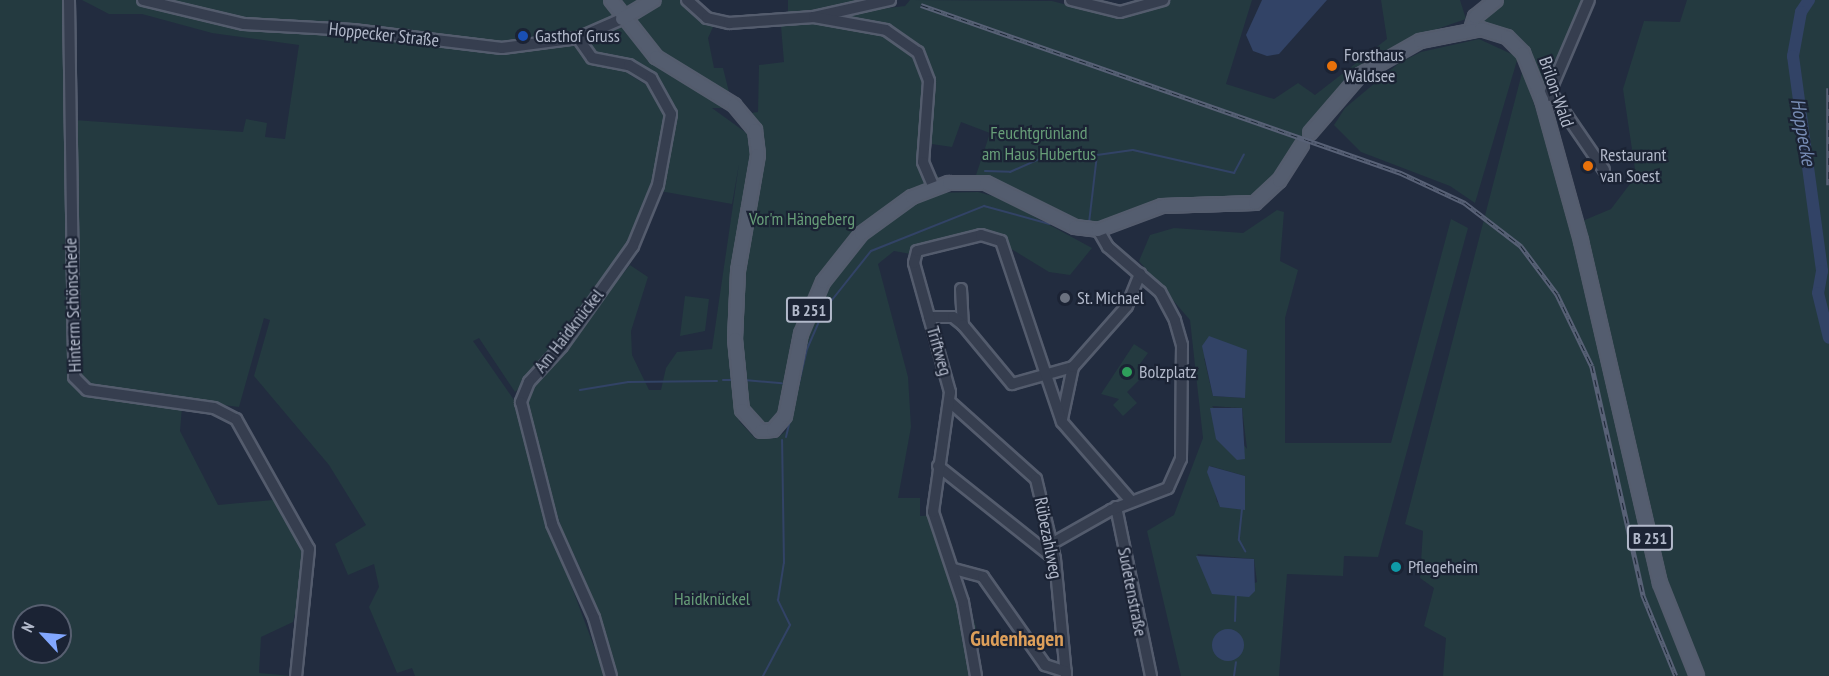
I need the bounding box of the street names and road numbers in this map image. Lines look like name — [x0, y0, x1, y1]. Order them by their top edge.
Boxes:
street label: Hoppecker Straße — [328, 18, 440, 52]
street label: Brilon-Wald — [1534, 54, 1578, 130]
street label: Hinterm Schönschede — [60, 237, 86, 373]
street label: Am Haidknückel — [530, 285, 608, 377]
road number: B 251 — [785, 297, 833, 323]
street label: Triftweg — [922, 324, 956, 378]
street label: Rübezahlweg — [1029, 495, 1067, 581]
road number: B 251 — [1626, 525, 1674, 551]
street label: Sudetenstraße — [1113, 546, 1151, 638]

